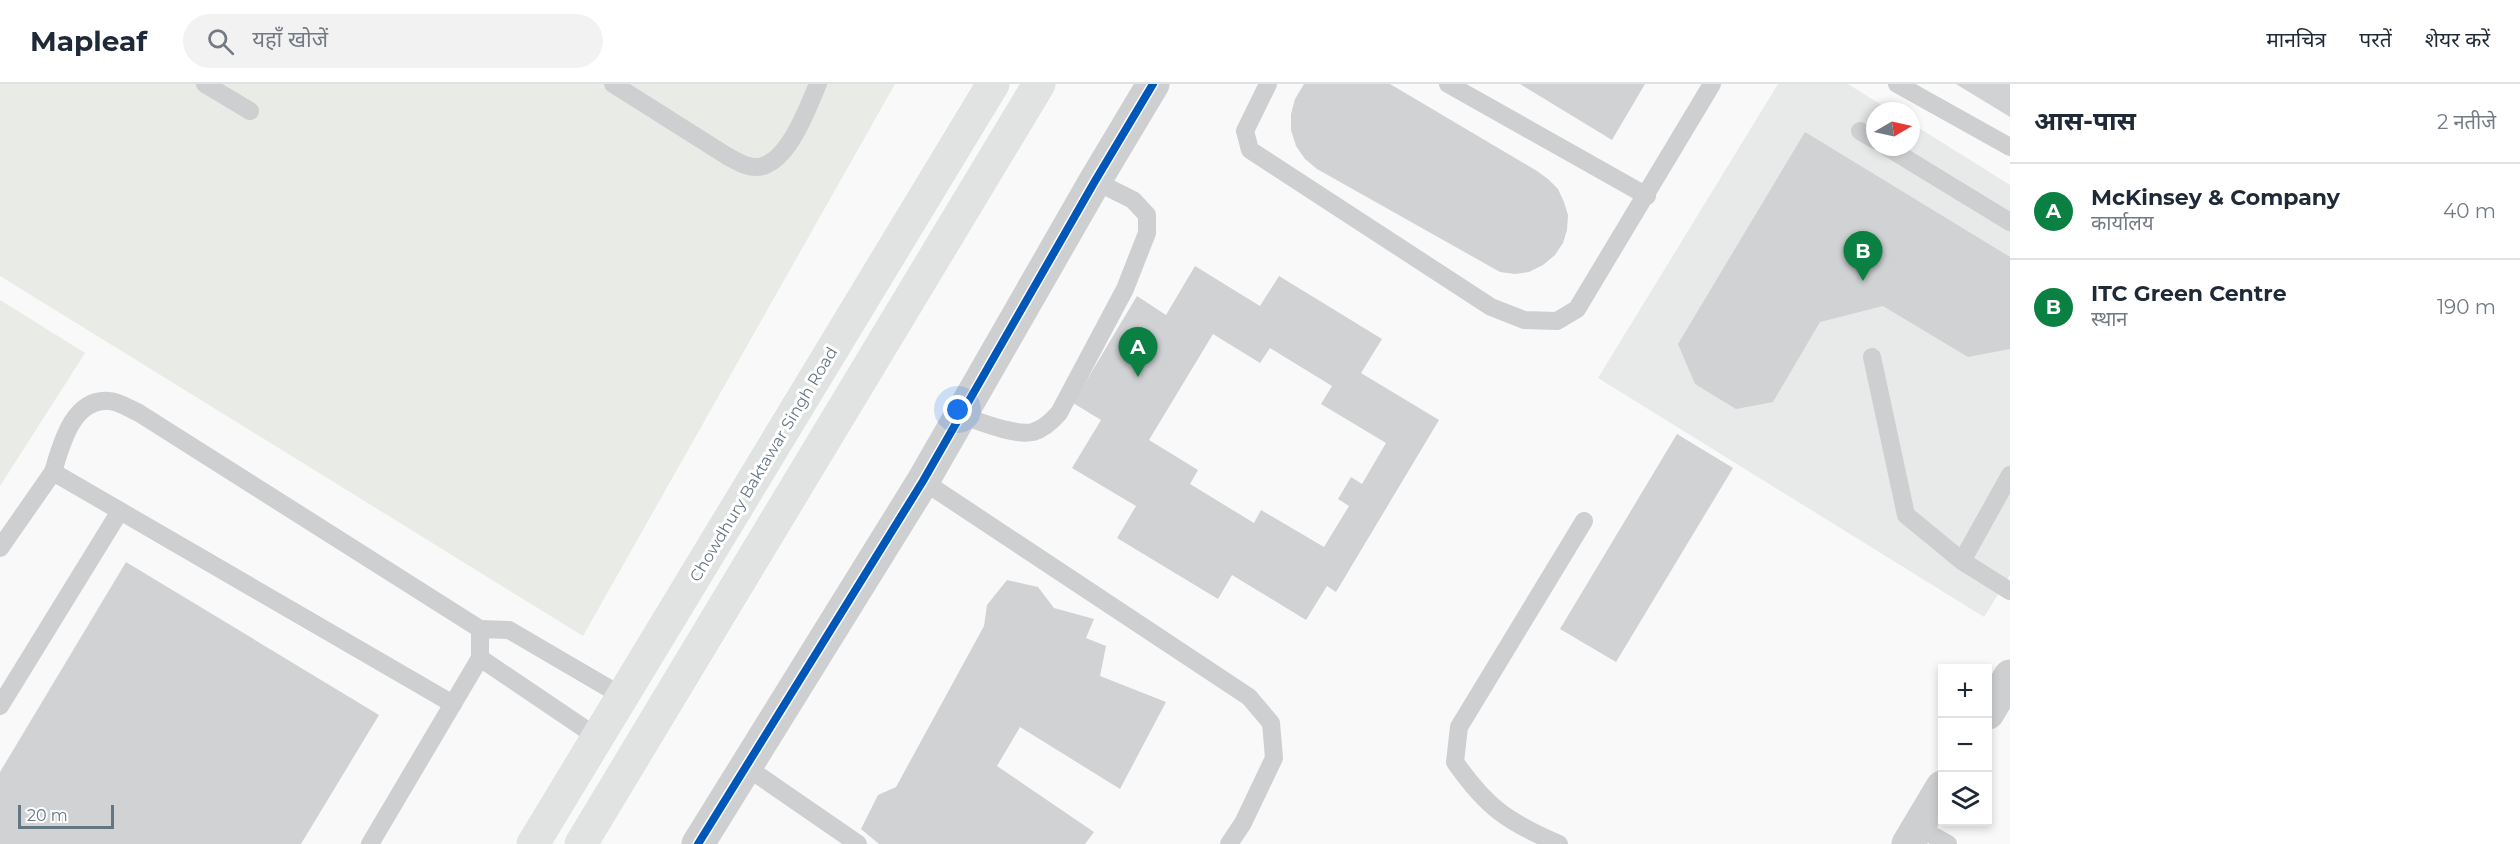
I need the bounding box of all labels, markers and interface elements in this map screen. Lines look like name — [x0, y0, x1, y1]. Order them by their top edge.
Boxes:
search box — [183, 14, 603, 68]
text: Mapleaf — [30, 24, 147, 58]
icon: search — [204, 25, 237, 58]
text: यहाँ खोजें — [252, 26, 328, 53]
text: मानचित्र — [2266, 27, 2326, 52]
text: परतें — [2359, 27, 2392, 52]
text: शेयर करें — [2425, 27, 2490, 52]
north arrow — [1866, 102, 1920, 156]
text: आस-पास — [2034, 105, 2136, 137]
text: 2 नतीजे — [2437, 110, 2496, 134]
text: McKinsey & Company — [2091, 184, 2340, 211]
text: A — [2046, 199, 2061, 223]
text: 40 m — [2443, 199, 2496, 223]
text: कार्यालय — [2091, 211, 2153, 235]
pin: B — [1844, 232, 1882, 281]
text: ITC Green Centre — [2091, 280, 2287, 307]
text: B — [2046, 295, 2061, 319]
text: 190 m — [2437, 295, 2496, 319]
text: स्थान — [2091, 307, 2127, 331]
pin: A — [1118, 328, 1158, 377]
street label: Chowdhury Baktawar Singh Road — [686, 343, 841, 585]
your location — [943, 395, 972, 424]
map controls — [1938, 664, 1992, 826]
button: + — [1938, 664, 1992, 718]
button: − — [1938, 718, 1992, 772]
button: layers — [1938, 772, 1992, 826]
scale bar — [18, 802, 114, 830]
text: 20 m — [27, 806, 68, 825]

